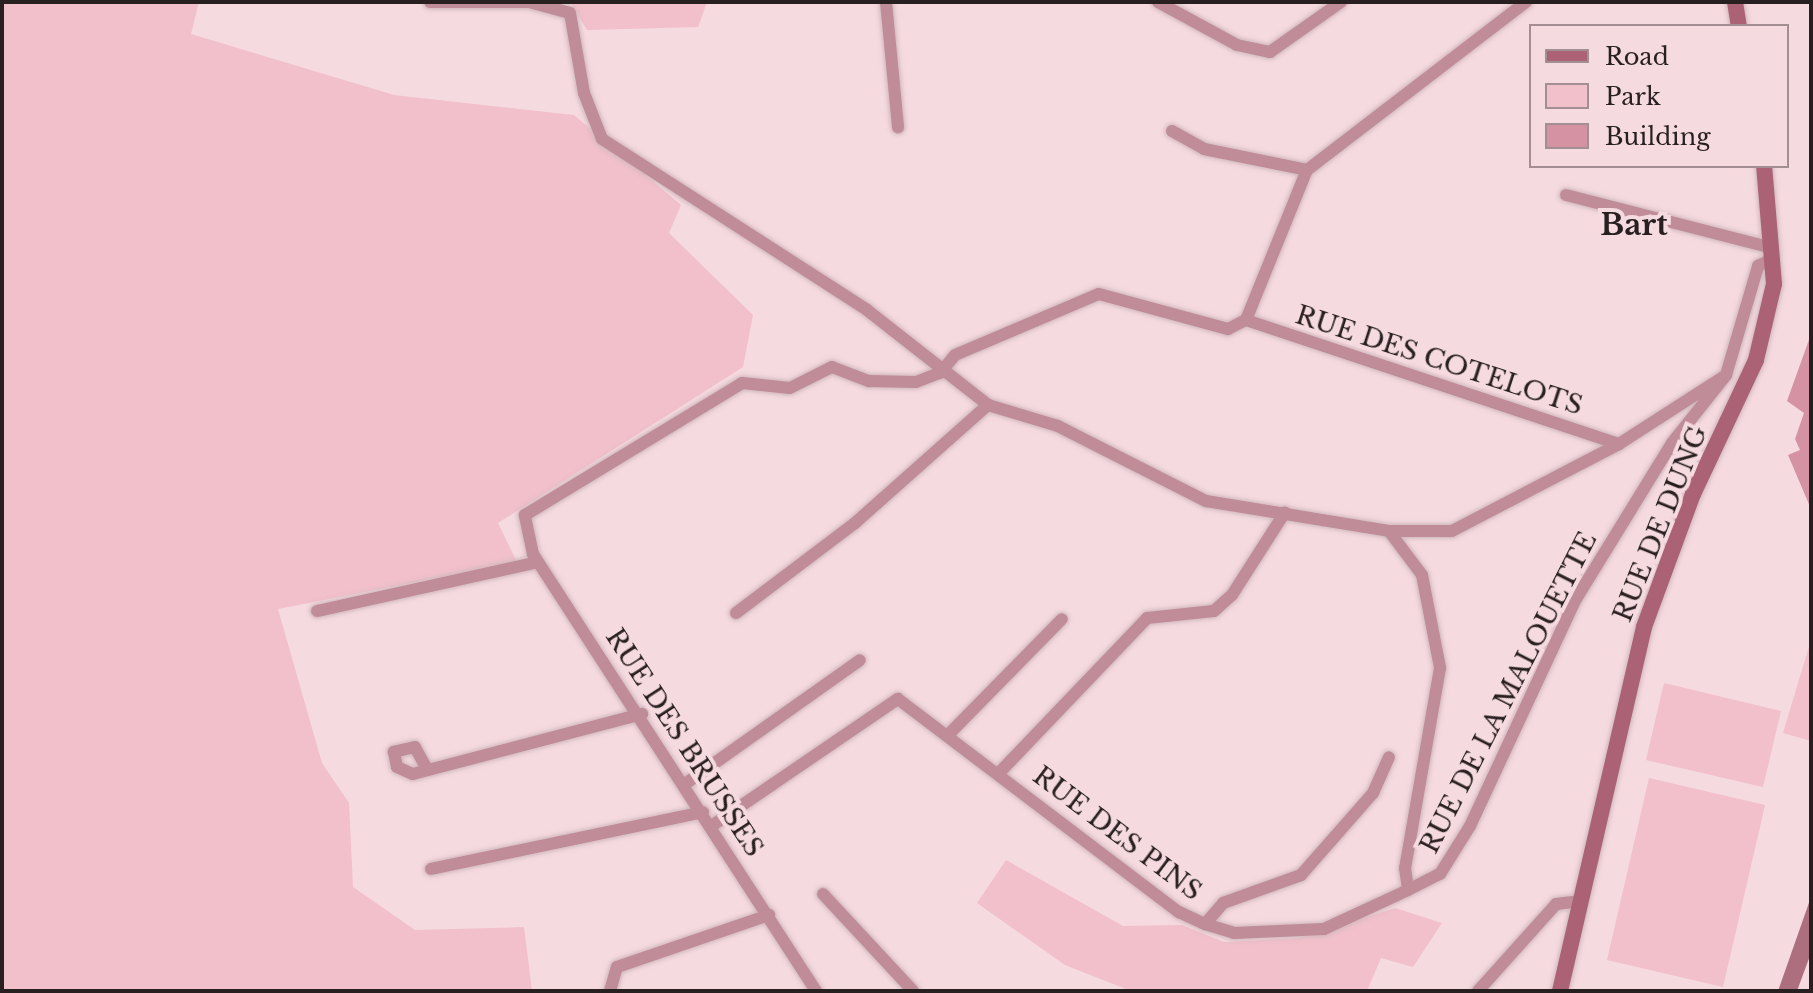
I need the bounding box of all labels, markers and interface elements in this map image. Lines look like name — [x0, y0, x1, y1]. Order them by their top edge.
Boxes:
legend — [1529, 24, 1789, 168]
text: Road — [1605, 42, 1669, 71]
text: Park — [1605, 82, 1661, 111]
text: Building — [1605, 122, 1711, 151]
district label: Bart — [1600, 207, 1668, 243]
street label: RUE DES COTELOTS — [1291, 300, 1587, 422]
street label: RUE DE DUNG — [1607, 422, 1715, 626]
street label: RUE DE LA MALOUETTE — [1414, 527, 1604, 859]
street label: RUE DES BRUSSES — [599, 623, 769, 863]
street label: RUE DES PINS — [1026, 760, 1208, 908]

